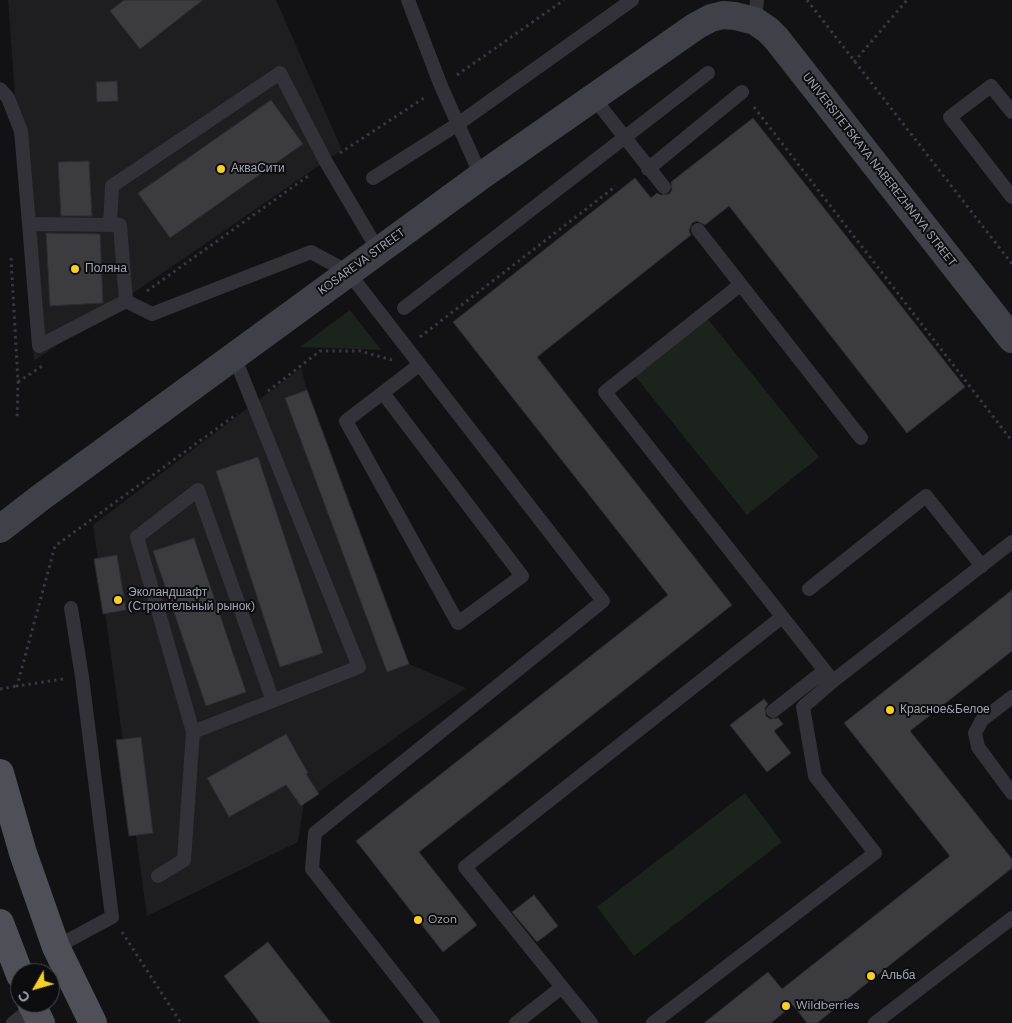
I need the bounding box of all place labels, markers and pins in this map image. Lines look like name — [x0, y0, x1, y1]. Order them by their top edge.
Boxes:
place label: АкваСити — [231, 162, 285, 176]
marker: АкваСити — [215, 163, 227, 175]
place label: Поляна — [85, 262, 127, 276]
marker: Поляна — [69, 263, 81, 275]
place label: Эколандшафт (Строительный рынок) — [128, 586, 255, 614]
marker: Эколандшафт (Строительный рынок) — [112, 594, 124, 606]
place label: Красное&Белое — [900, 703, 990, 717]
marker: Красное&Белое — [884, 704, 896, 716]
place label: Ozon — [428, 913, 457, 927]
marker: Ozon — [412, 914, 424, 926]
place label: Альба — [881, 969, 916, 983]
marker: Альба — [865, 970, 877, 982]
place label: Wildberries — [796, 999, 860, 1013]
marker: Wildberries — [780, 1000, 792, 1012]

